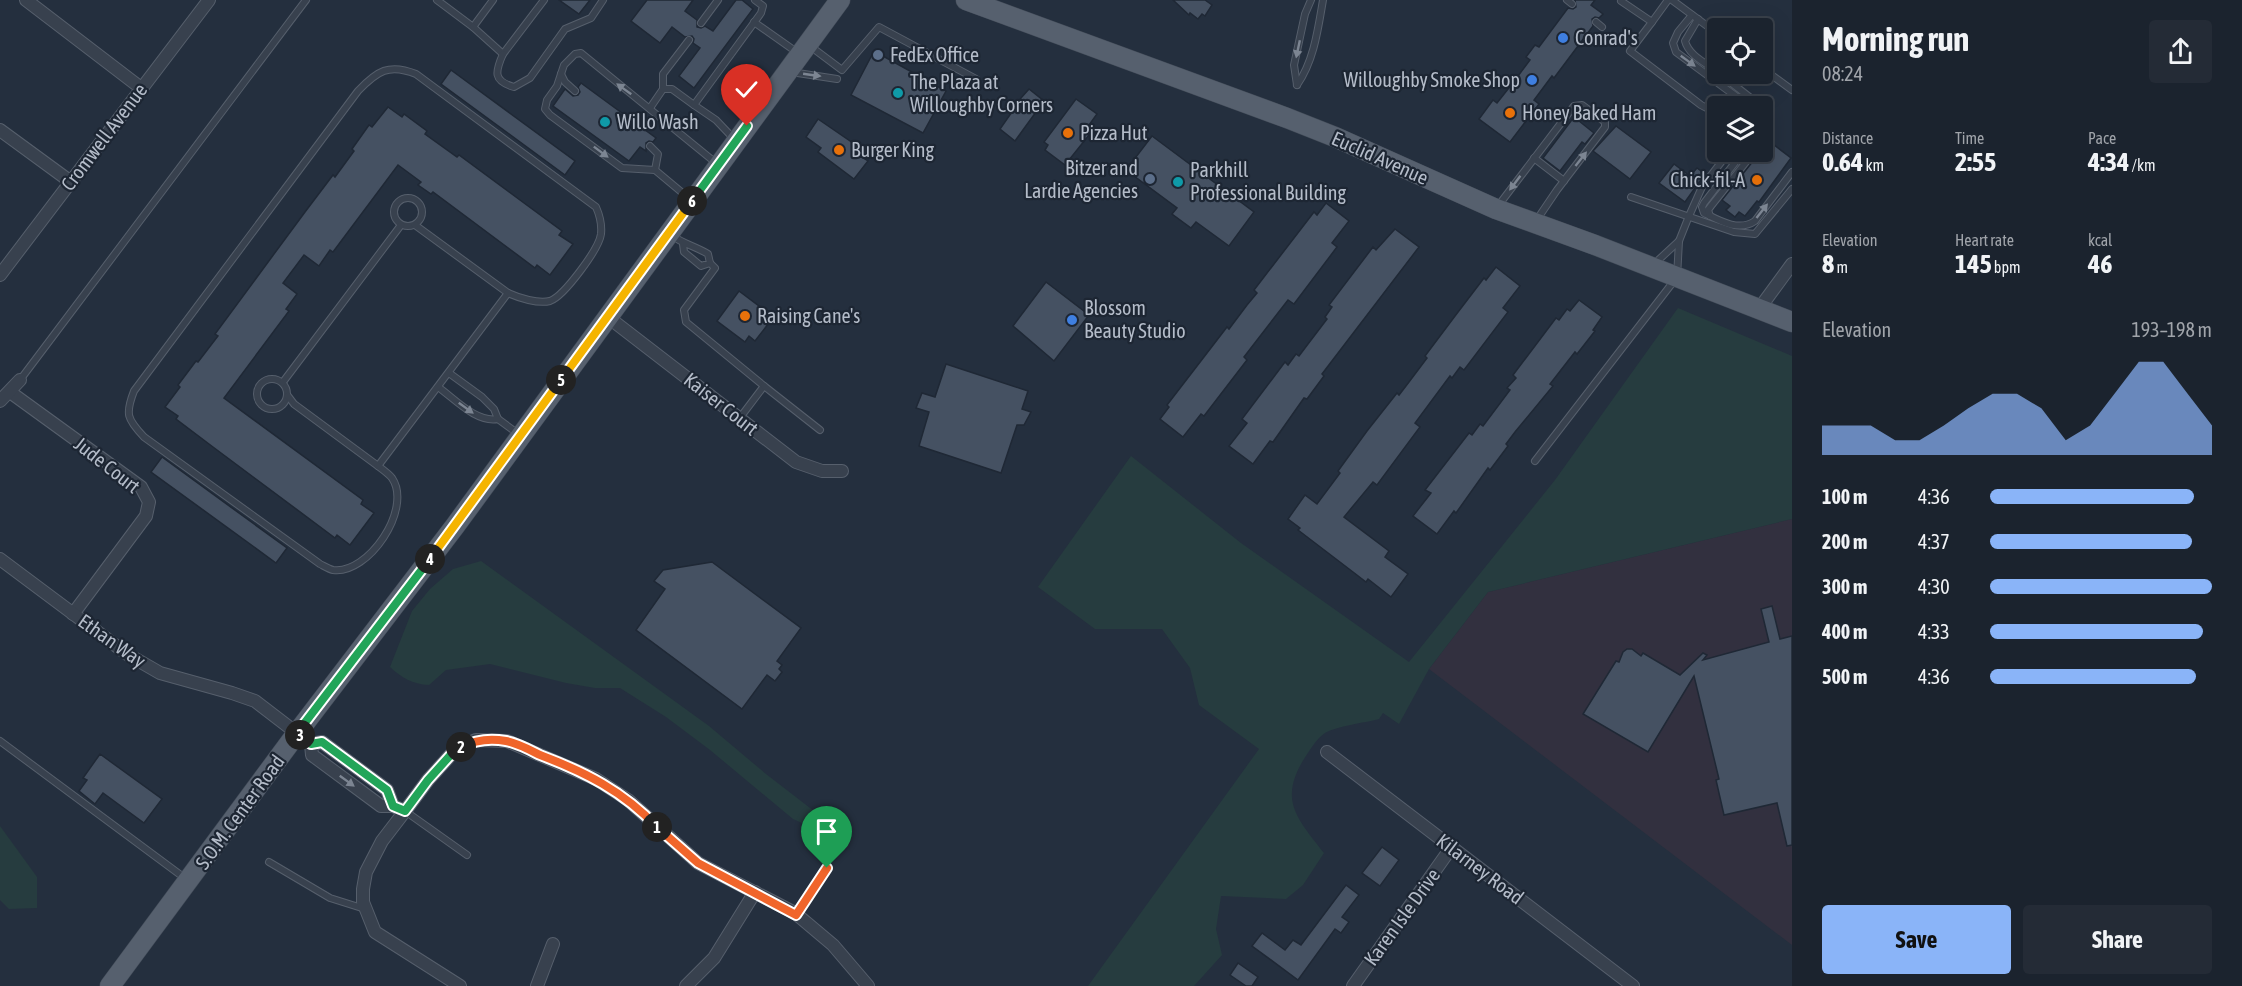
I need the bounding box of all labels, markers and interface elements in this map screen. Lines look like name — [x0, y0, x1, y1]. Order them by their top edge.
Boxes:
map controls — [1707, 18, 1773, 162]
button: locate — [1707, 18, 1773, 84]
text: Morning run — [1822, 20, 1969, 58]
button: share — [2149, 20, 2212, 83]
place label: Conrad's — [1575, 26, 1638, 49]
marker: Conrad's — [1556, 31, 1570, 45]
one-way arrow — [1292, 40, 1302, 58]
place label: FedEx Office — [890, 43, 979, 66]
marker: FedEx Office — [871, 48, 885, 62]
one-way arrow — [1679, 55, 1695, 67]
text: 08:24 — [1822, 62, 1863, 85]
pin — [721, 64, 772, 126]
place label: Willoughby Smoke Shop — [1343, 68, 1520, 91]
place label: The Plaza at Willoughby Corners — [910, 70, 1053, 116]
one-way arrow — [803, 71, 822, 80]
icon: check — [730, 73, 763, 106]
marker: Willoughby Smoke Shop — [1525, 73, 1539, 87]
street label: Cromwell Avenue — [56, 79, 151, 195]
one-way arrow — [617, 83, 633, 95]
marker: The Plaza at Willoughby Corners — [891, 86, 905, 100]
button: layers — [1707, 96, 1773, 162]
place label: Honey Baked Ham — [1522, 101, 1656, 124]
marker: Honey Baked Ham — [1503, 106, 1517, 120]
place label: Willo Wash — [617, 110, 699, 133]
marker: Willo Wash — [598, 115, 612, 129]
place label: Pizza Hut — [1080, 121, 1148, 144]
marker: Pizza Hut — [1061, 126, 1075, 140]
street label: Euclid Avenue — [1328, 126, 1432, 189]
text: Distance — [1822, 129, 1873, 147]
text: Time — [1955, 129, 1984, 147]
text: Pace — [2088, 129, 2116, 147]
place label: Burger King — [851, 138, 934, 161]
marker: Burger King — [832, 143, 846, 157]
one-way arrow — [593, 146, 608, 158]
text: 0.64 — [1822, 147, 1863, 177]
text: 2:55 — [1955, 147, 1996, 177]
text: 4:34 — [2088, 147, 2129, 177]
one-way arrow — [1574, 151, 1587, 167]
place label: Bitzer and Lardie Agencies — [1024, 156, 1138, 202]
text: km — [1863, 156, 1884, 174]
text: /km — [2129, 156, 2155, 174]
place label: Parkhill Professional Building — [1190, 158, 1346, 204]
place label: Chick-fil-A — [1670, 168, 1745, 191]
marker: Bitzer and Lardie Agencies — [1143, 172, 1157, 186]
marker: Chick-fil-A — [1750, 173, 1764, 187]
marker: Parkhill Professional Building — [1171, 175, 1185, 189]
one-way arrow — [1508, 175, 1521, 191]
pin: 6 — [677, 186, 707, 216]
text: 6 — [688, 192, 696, 210]
one-way arrow — [1756, 204, 1768, 219]
text: Elevation — [1822, 231, 1877, 249]
text: Heart rate — [1955, 231, 2014, 249]
text: kcal — [2088, 231, 2112, 249]
text: 8 — [1822, 249, 1834, 279]
text: 145 — [1955, 249, 1992, 279]
text: 46 — [2088, 249, 2112, 279]
text: m — [1834, 258, 1848, 276]
text: bpm — [1992, 258, 2021, 276]
place label: Blossom Beauty Studio — [1084, 296, 1186, 342]
place label: Raising Cane's — [757, 304, 860, 327]
marker: Raising Cane's — [738, 309, 752, 323]
marker: Blossom Beauty Studio — [1065, 313, 1079, 327]
text: Elevation — [1822, 318, 1891, 341]
text: 193–198 m — [2131, 318, 2212, 341]
pin: 5 — [546, 365, 576, 395]
street label: Kaiser Court — [680, 368, 763, 440]
text: 5 — [557, 371, 565, 389]
one-way arrow — [459, 401, 474, 413]
street label: Jude Court — [70, 432, 145, 497]
text: 100 m — [1822, 485, 1867, 508]
text: 4:36 — [1918, 485, 1950, 508]
text: 200 m — [1822, 530, 1867, 553]
text: 4:37 — [1918, 530, 1950, 553]
pin: 4 — [415, 544, 445, 574]
text: 4 — [426, 550, 434, 568]
text: 300 m — [1822, 575, 1867, 598]
text: 4:30 — [1918, 575, 1950, 598]
street label: Ethan Way — [74, 609, 150, 672]
text: 400 m — [1822, 620, 1867, 643]
text: 4:33 — [1918, 620, 1950, 643]
text: 500 m — [1822, 665, 1867, 688]
text: 4:36 — [1918, 665, 1950, 688]
pin: 3 — [285, 720, 315, 750]
text: 3 — [296, 726, 304, 744]
pin: 2 — [446, 732, 476, 762]
text: 2 — [457, 738, 465, 756]
street label: S.O.M. Center Road — [190, 750, 289, 873]
one-way arrow — [339, 774, 355, 787]
pin — [801, 806, 852, 868]
pin: 1 — [642, 812, 672, 842]
icon: arrive — [810, 815, 843, 848]
text: 1 — [653, 818, 661, 836]
street label: Kilarney Road — [1432, 829, 1528, 909]
street label: Karen Isle Drive — [1359, 864, 1444, 970]
button: Save — [1822, 905, 2011, 974]
button: Share — [2023, 905, 2212, 974]

